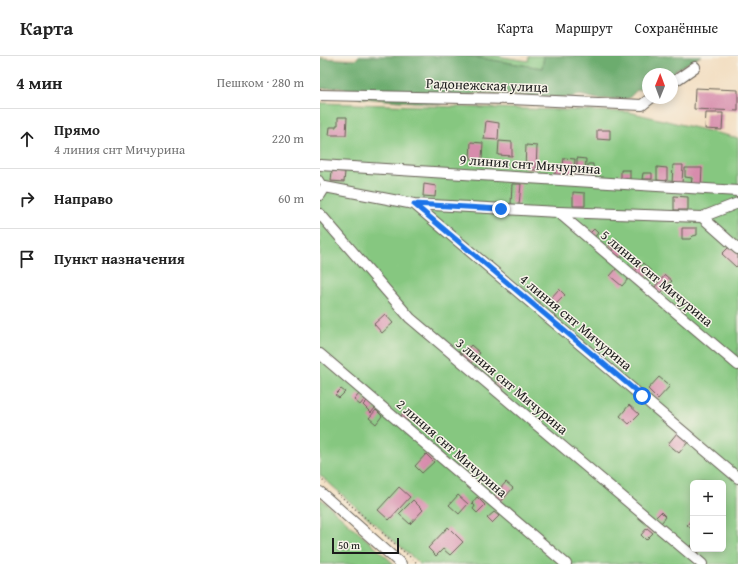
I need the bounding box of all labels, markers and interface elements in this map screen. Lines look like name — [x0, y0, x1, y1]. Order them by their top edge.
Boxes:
text: Карта — [20, 14, 73, 42]
text: Карта — [497, 18, 533, 38]
text: Маршрут — [555, 18, 613, 38]
text: Сохранённые — [635, 18, 718, 38]
north arrow — [642, 68, 678, 104]
text: 4 мин — [16, 70, 62, 95]
text: Пешком · 280 m — [217, 73, 304, 92]
street label: Радонежская улица — [426, 73, 549, 97]
text: Прямо — [54, 119, 100, 140]
icon: ahead — [16, 128, 38, 150]
text: 220 m — [272, 129, 304, 148]
text: 4 линия снт Мичурина — [54, 140, 185, 159]
street label: 9 линия снт Мичурина — [459, 149, 601, 179]
icon: right — [16, 188, 38, 210]
text: Направо — [54, 188, 113, 209]
text: 60 m — [278, 189, 304, 208]
route end — [492, 200, 510, 218]
street label: 5 линия снт Мичурина — [596, 225, 718, 331]
icon: arrive — [16, 248, 38, 270]
text: Пункт назначения — [54, 248, 185, 269]
street label: 4 линия снт Мичурина — [515, 269, 637, 375]
street label: 3 линия снт Мичурина — [451, 333, 573, 439]
route start — [633, 387, 651, 405]
street label: 2 линия снт Мичурина — [392, 394, 512, 502]
map controls — [690, 480, 726, 552]
button: + — [690, 480, 726, 516]
button: − — [690, 516, 726, 552]
scale bar — [332, 536, 399, 555]
text: 50 m — [338, 537, 360, 553]

